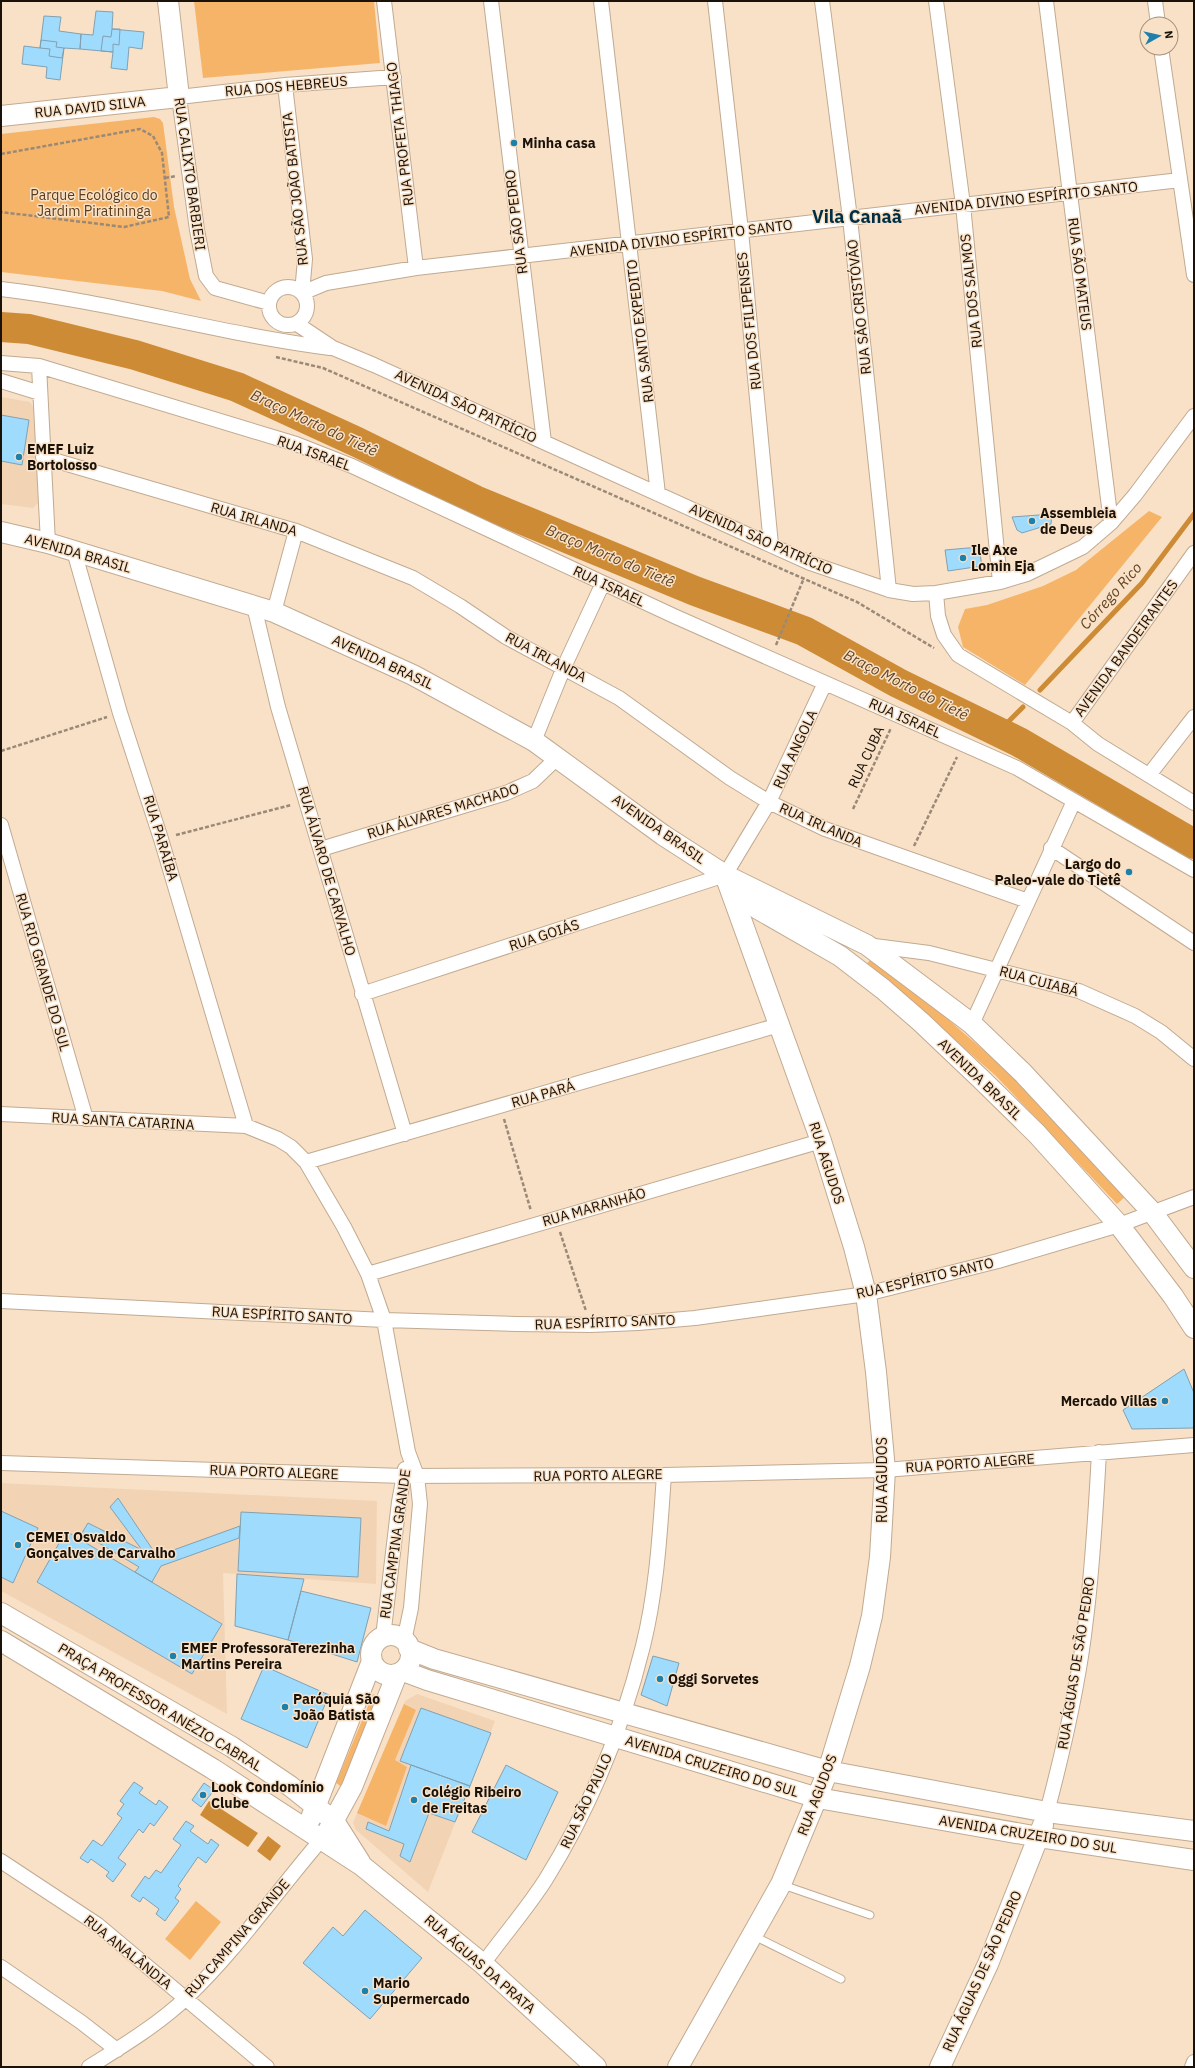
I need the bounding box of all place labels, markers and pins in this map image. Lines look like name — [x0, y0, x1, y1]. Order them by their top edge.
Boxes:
place label: Minha casa — [522, 134, 596, 152]
marker: Minha casa — [509, 138, 519, 148]
place label: EMEF Luiz Bortolosso — [27, 440, 97, 474]
marker: EMEF Luiz Bortolosso — [14, 452, 24, 462]
place label: Assembleia de Deus — [1040, 504, 1117, 538]
marker: Assembleia de Deus — [1027, 516, 1037, 526]
place label: Ile Axe Lomin Eja — [971, 541, 1035, 575]
marker: Ile Axe Lomin Eja — [958, 553, 968, 563]
place label: Largo do Paleo-vale do Tietê — [995, 855, 1121, 889]
marker: Largo do Paleo-vale do Tietê — [1124, 867, 1134, 877]
place label: Mercado Villas — [1061, 1392, 1157, 1410]
marker: Mercado Villas — [1160, 1396, 1170, 1406]
place label: CEMEI Osvaldo Gonçalves de Carvalho — [26, 1528, 176, 1562]
marker: CEMEI Osvaldo Gonçalves de Carvalho — [13, 1540, 23, 1550]
place label: EMEF ProfessoraTerezinha Martins Pereira — [181, 1639, 355, 1673]
marker: EMEF ProfessoraTerezinha Martins Pereira — [168, 1651, 178, 1661]
place label: Oggi Sorvetes — [668, 1670, 759, 1688]
marker: Oggi Sorvetes — [655, 1674, 665, 1684]
place label: Paróquia São João Batista — [293, 1690, 380, 1724]
marker: Paróquia São João Batista — [280, 1702, 290, 1712]
place label: Look Condomínio Clube — [211, 1778, 324, 1812]
place label: Colégio Ribeiro de Freitas — [422, 1783, 521, 1817]
marker: Look Condomínio Clube — [198, 1790, 208, 1800]
marker: Colégio Ribeiro de Freitas — [409, 1795, 419, 1805]
place label: Mario Supermercado — [373, 1974, 470, 2008]
marker: Mario Supermercado — [360, 1986, 370, 1996]

